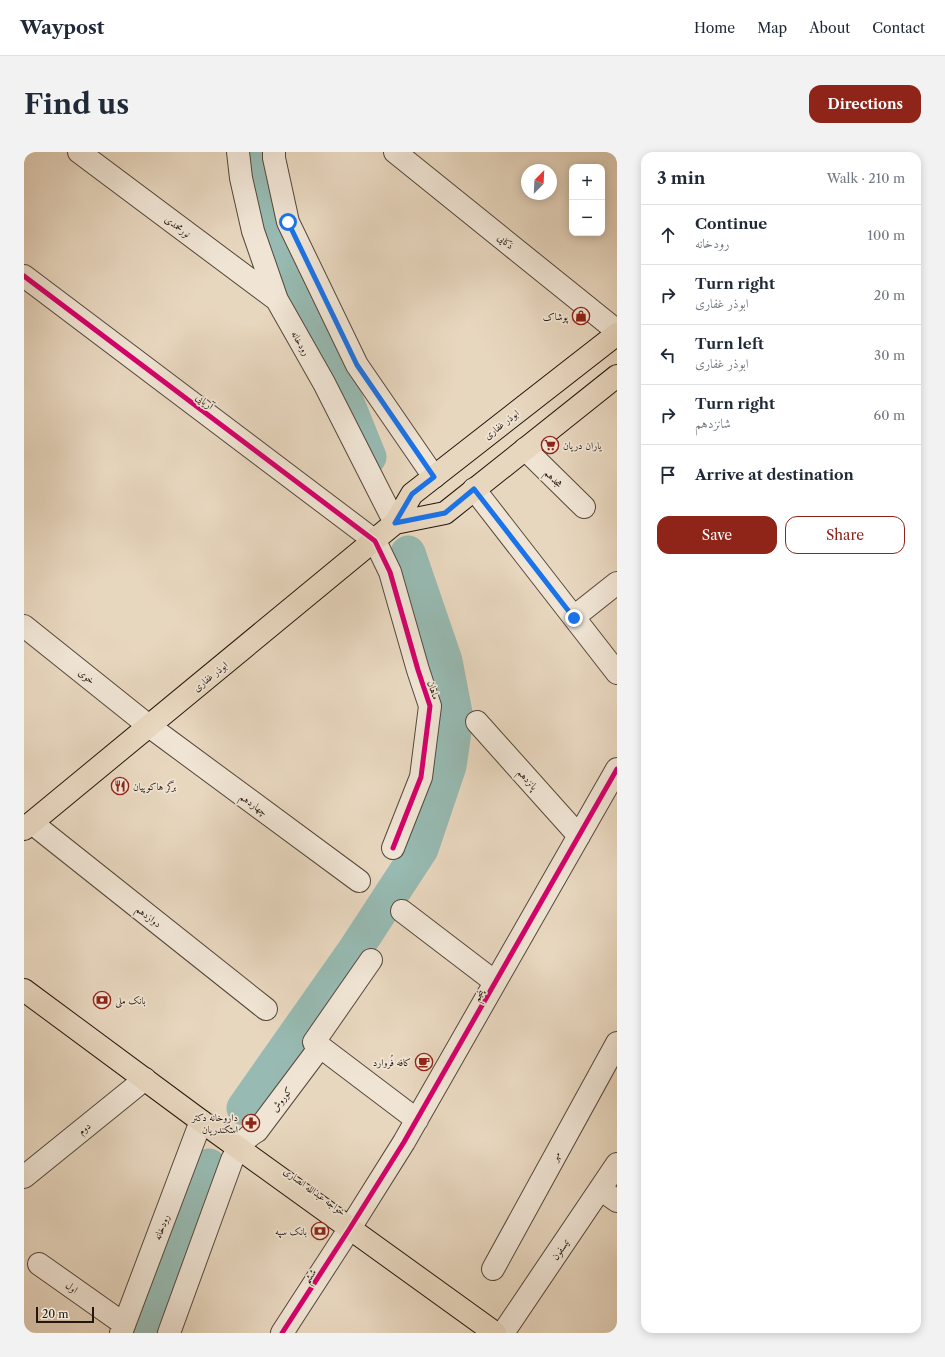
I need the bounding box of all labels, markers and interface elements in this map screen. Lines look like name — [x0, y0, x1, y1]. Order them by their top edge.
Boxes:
text: Waypost — [20, 16, 104, 39]
text: Home — [694, 19, 735, 37]
text: Map — [757, 19, 787, 37]
text: About — [809, 19, 850, 37]
text: Contact — [872, 19, 925, 37]
button: Directions — [809, 85, 921, 123]
text: Find us — [24, 87, 129, 121]
north arrow — [521, 164, 557, 200]
map controls — [569, 164, 605, 236]
button: + — [569, 164, 605, 200]
text: 3 min — [657, 168, 706, 188]
text: Walk · 210 m — [827, 170, 905, 186]
button: − — [569, 200, 605, 236]
street label: نورمحمدی — [162, 212, 193, 240]
route start — [279, 213, 297, 231]
text: Continue — [695, 214, 767, 233]
icon: ahead — [657, 224, 679, 246]
text: 100 m — [867, 227, 905, 243]
street label: ذکایی — [495, 231, 517, 252]
text: رودخانه — [695, 235, 730, 251]
text: Turn right — [695, 274, 775, 293]
icon: right — [657, 284, 679, 306]
text: 20 m — [874, 287, 905, 303]
text: ابوذر غفاری — [695, 295, 749, 311]
shop icon: پوشاک — [571, 306, 591, 326]
place label: پوشاک — [543, 310, 569, 324]
street label: رودخانه — [288, 329, 313, 358]
text: Turn left — [695, 334, 764, 353]
icon: left — [657, 344, 679, 366]
text: 30 m — [874, 347, 905, 363]
text: ابوذر غفاری — [695, 355, 749, 371]
street label: آریایی — [193, 391, 218, 413]
text: Turn right — [695, 394, 775, 413]
icon: right — [657, 404, 679, 426]
street label: ابوذر غفاری — [481, 407, 522, 442]
text: 60 m — [874, 407, 905, 423]
text: شانزدهم — [695, 415, 731, 431]
supermarket icon: یاران دریان — [540, 435, 560, 455]
place label: یاران دریان — [563, 439, 602, 452]
icon: arrive — [657, 464, 679, 486]
text: Arrive at destination — [695, 465, 854, 484]
street label: هجدهم — [540, 466, 566, 492]
button: Save — [657, 516, 777, 554]
button: Share — [785, 516, 905, 554]
route end — [565, 609, 583, 627]
street label: ابوذر غفاری — [190, 658, 230, 694]
street label: خوی — [76, 666, 98, 687]
street label: ماهان — [424, 679, 443, 701]
street label: پانزدهم — [513, 766, 541, 795]
restaurant icon: برگر هاکوپیان — [110, 776, 130, 796]
place label: برگر هاکوپیان — [133, 780, 176, 794]
street label: چهاردهم — [236, 790, 270, 821]
street label: دوازدهم — [131, 902, 164, 933]
street label: پنجم — [470, 986, 490, 1005]
bank icon: بانک ملی — [92, 990, 112, 1010]
place label: بانک ملی — [115, 994, 146, 1008]
cafe icon: کافه فُروارد — [414, 1052, 434, 1072]
place label: کافه فُروارد — [373, 1054, 411, 1069]
street label: کوروش — [268, 1084, 295, 1114]
place label: داروخانه دکتر اسکندریان — [191, 1111, 238, 1136]
pharmacy icon: داروخانه دکتر اسکندریان — [241, 1113, 261, 1133]
street label: دوم — [75, 1119, 95, 1140]
street label: مهر — [547, 1149, 563, 1164]
street label: خواجه عبدالله انصاری — [281, 1164, 348, 1218]
street label: رودخانه — [151, 1212, 172, 1242]
bank icon: بانک سپه — [310, 1221, 330, 1241]
place label: بانک سپه — [275, 1225, 307, 1239]
street label: تیسفون — [548, 1236, 572, 1263]
street label: ششم — [300, 1266, 323, 1288]
street label: اول — [63, 1279, 80, 1296]
scale bar — [36, 1305, 94, 1324]
text: 20 m — [42, 1307, 68, 1321]

